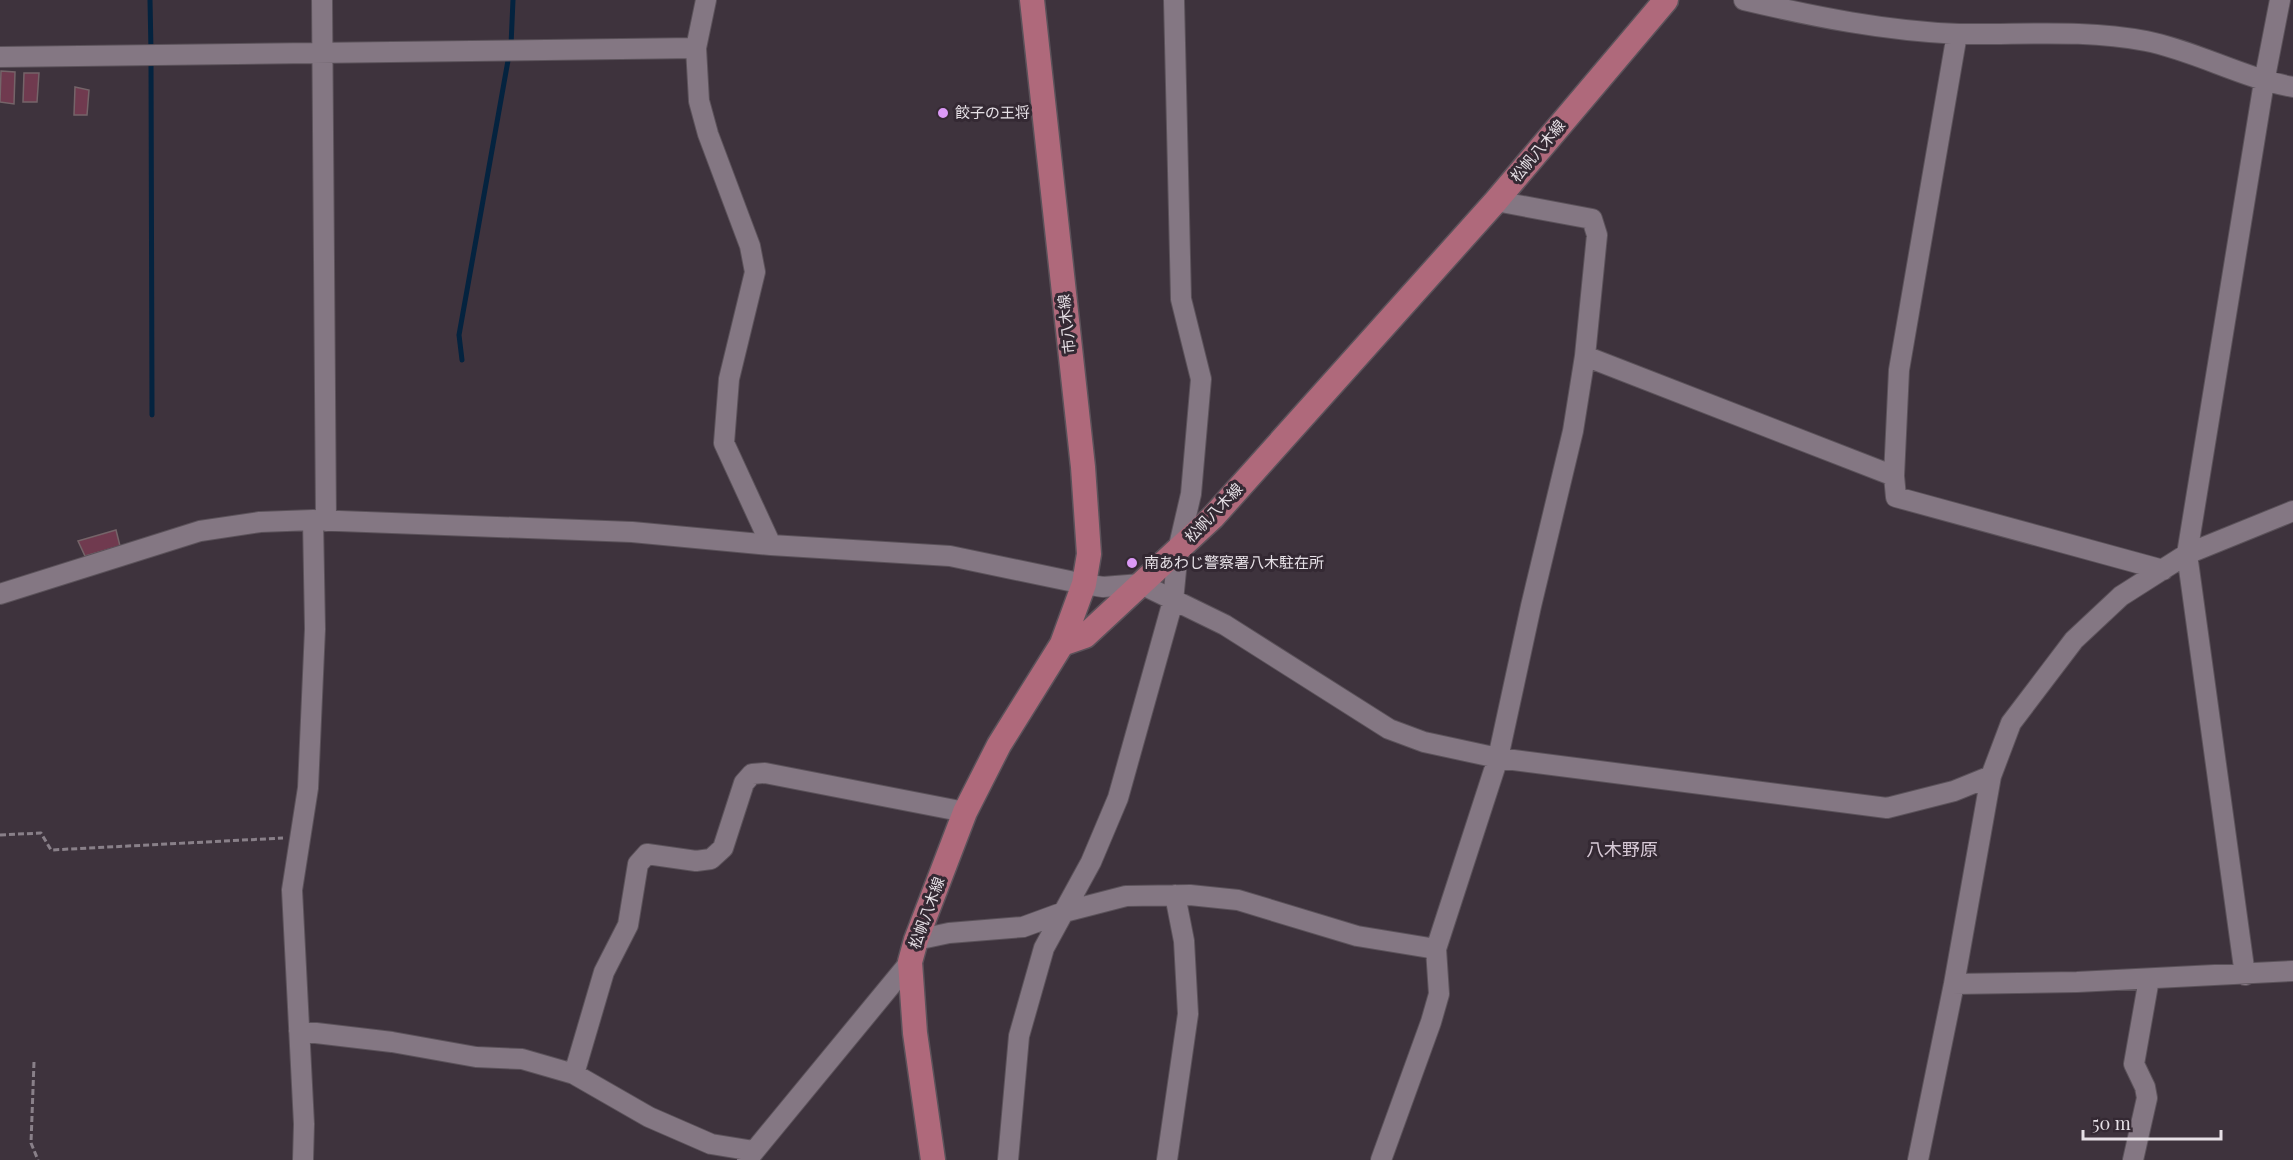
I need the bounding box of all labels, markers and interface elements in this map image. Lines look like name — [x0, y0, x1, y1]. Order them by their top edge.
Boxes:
place label: 餃子の王将 — [955, 102, 1030, 122]
marker: 餃子の王将 — [936, 106, 950, 120]
street label: 松帆八木線 — [1505, 115, 1569, 186]
street label: 市八木線 — [1053, 293, 1079, 355]
street label: 松帆八木線 — [1180, 478, 1247, 546]
place label: 南あわじ警察署八木駐在所 — [1144, 552, 1324, 572]
marker: 南あわじ警察署八木駐在所 — [1125, 556, 1139, 570]
district label: 八木野原 — [1586, 837, 1658, 861]
street label: 松帆八木線 — [904, 874, 948, 951]
scale bar — [2083, 1103, 2221, 1141]
text: 50 m — [2092, 1111, 2131, 1135]

